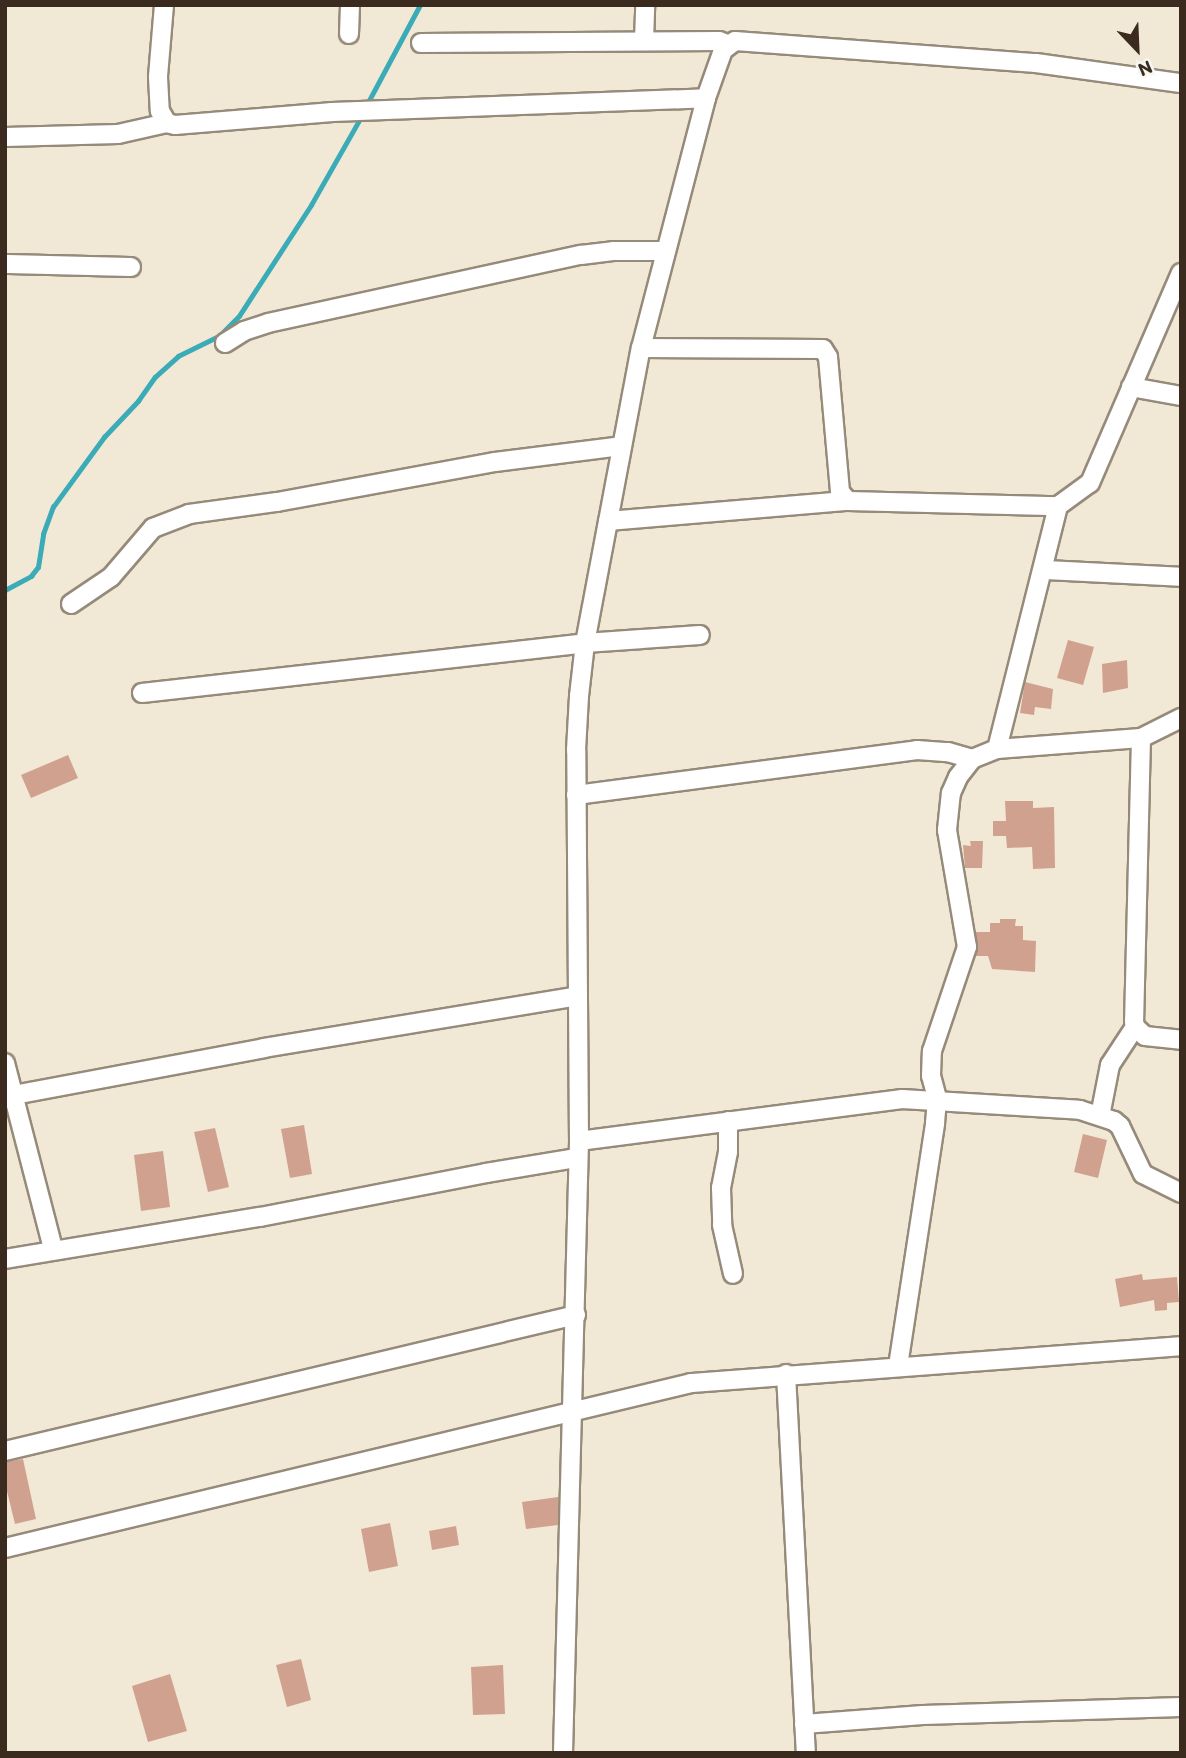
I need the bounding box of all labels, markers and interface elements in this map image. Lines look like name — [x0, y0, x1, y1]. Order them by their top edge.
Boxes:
north arrow — [1102, 14, 1172, 84]
text: N — [1135, 56, 1156, 82]

